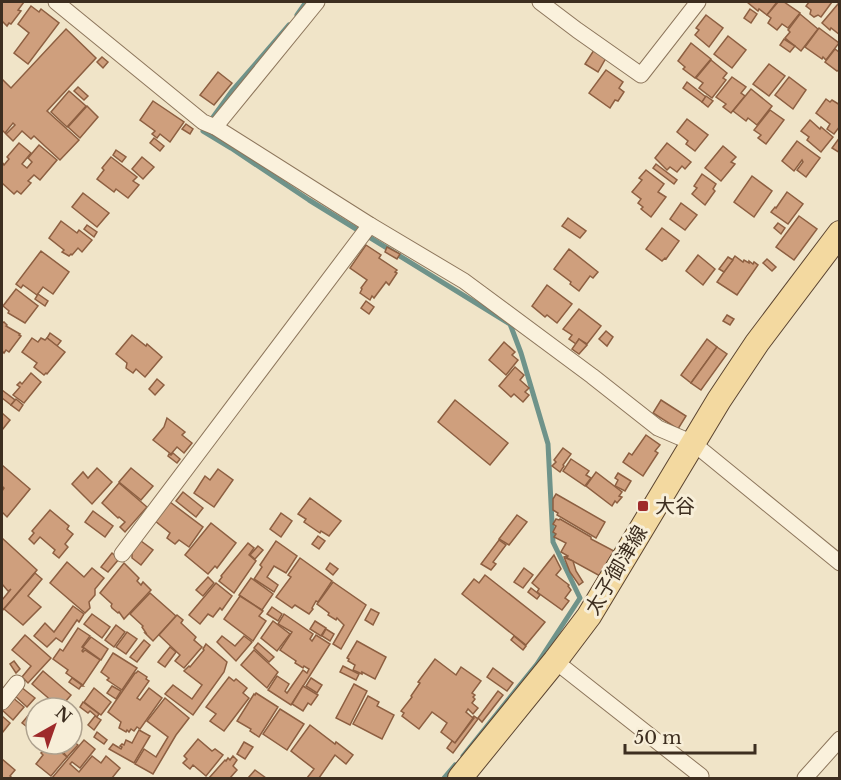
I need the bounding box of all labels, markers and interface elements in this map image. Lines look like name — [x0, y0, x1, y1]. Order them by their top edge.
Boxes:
place label: 大谷 — [655, 494, 695, 518]
marker: 大谷 — [636, 499, 650, 513]
street label: 太子御津線 — [580, 521, 652, 619]
north arrow — [24, 696, 84, 756]
text: N — [51, 702, 76, 727]
scale bar — [625, 717, 756, 755]
text: 50 m — [634, 727, 682, 749]

